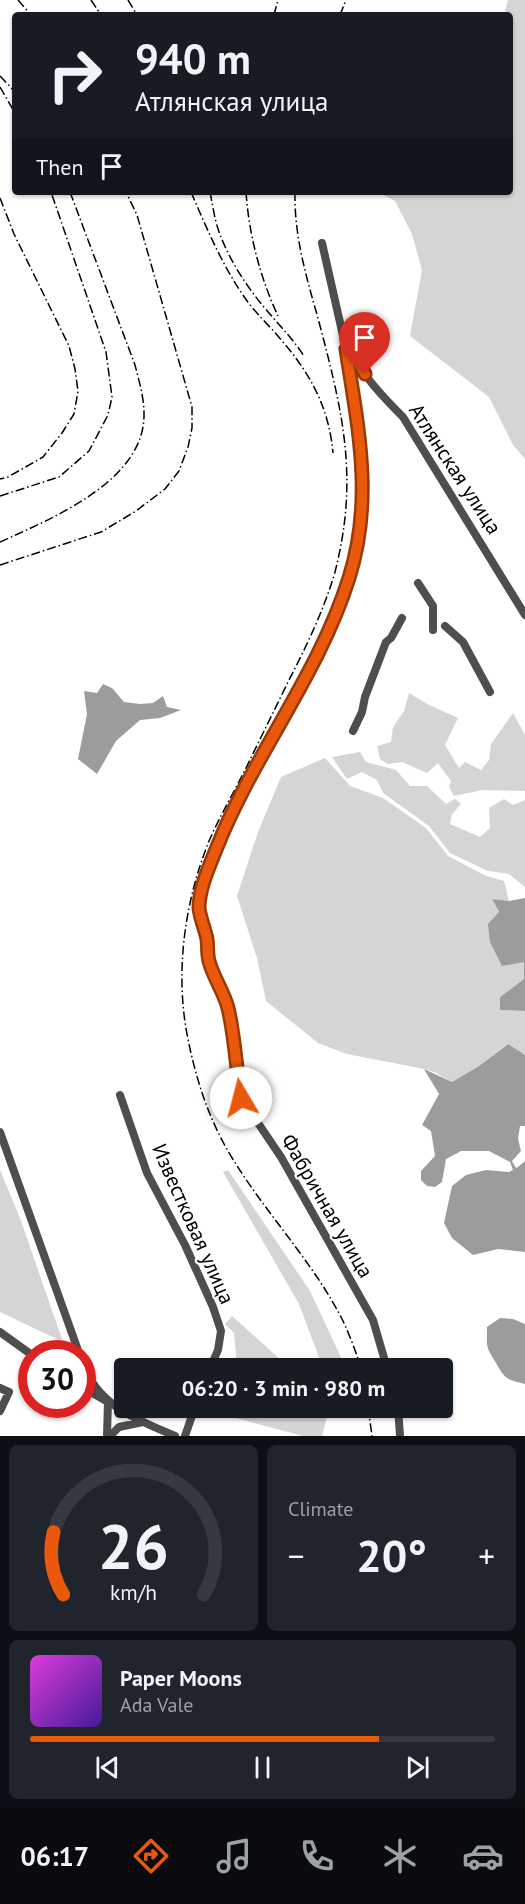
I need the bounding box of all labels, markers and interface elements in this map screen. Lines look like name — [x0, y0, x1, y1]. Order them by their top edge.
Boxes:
text: 940 m — [135, 31, 251, 86]
icon: right — [36, 36, 114, 114]
text: Атлянская улица — [135, 84, 329, 118]
icon: arrive — [95, 150, 128, 183]
text: Then — [36, 153, 83, 181]
pin — [339, 312, 390, 374]
icon: arrive — [348, 321, 381, 354]
street label: Атлянская улица — [403, 398, 508, 539]
position arrow — [209, 1066, 273, 1130]
street label: Фабричная улица — [275, 1129, 380, 1283]
street label: Известковая улица — [146, 1139, 241, 1308]
speed limit sign: 30 — [18, 1340, 96, 1418]
text: 06:20 · 3 min · 980 m — [182, 1374, 385, 1402]
text: Climate — [288, 1496, 354, 1522]
text: 26 — [98, 1505, 169, 1586]
text: 20° — [356, 1526, 427, 1584]
text: − — [288, 1534, 305, 1577]
text: + — [478, 1534, 495, 1577]
text: km/h — [110, 1578, 157, 1606]
text: Paper Moons — [120, 1664, 242, 1692]
text: Ada Vale — [120, 1692, 193, 1718]
icon: previous — [91, 1751, 124, 1784]
icon: pause — [246, 1751, 279, 1784]
icon: next — [401, 1751, 434, 1784]
icon: directions — [130, 1835, 172, 1877]
icon: music — [213, 1835, 255, 1877]
icon: phone — [296, 1835, 338, 1877]
icon: climate — [379, 1835, 421, 1877]
icon: car — [462, 1835, 504, 1877]
text: 06:17 — [21, 1839, 89, 1873]

